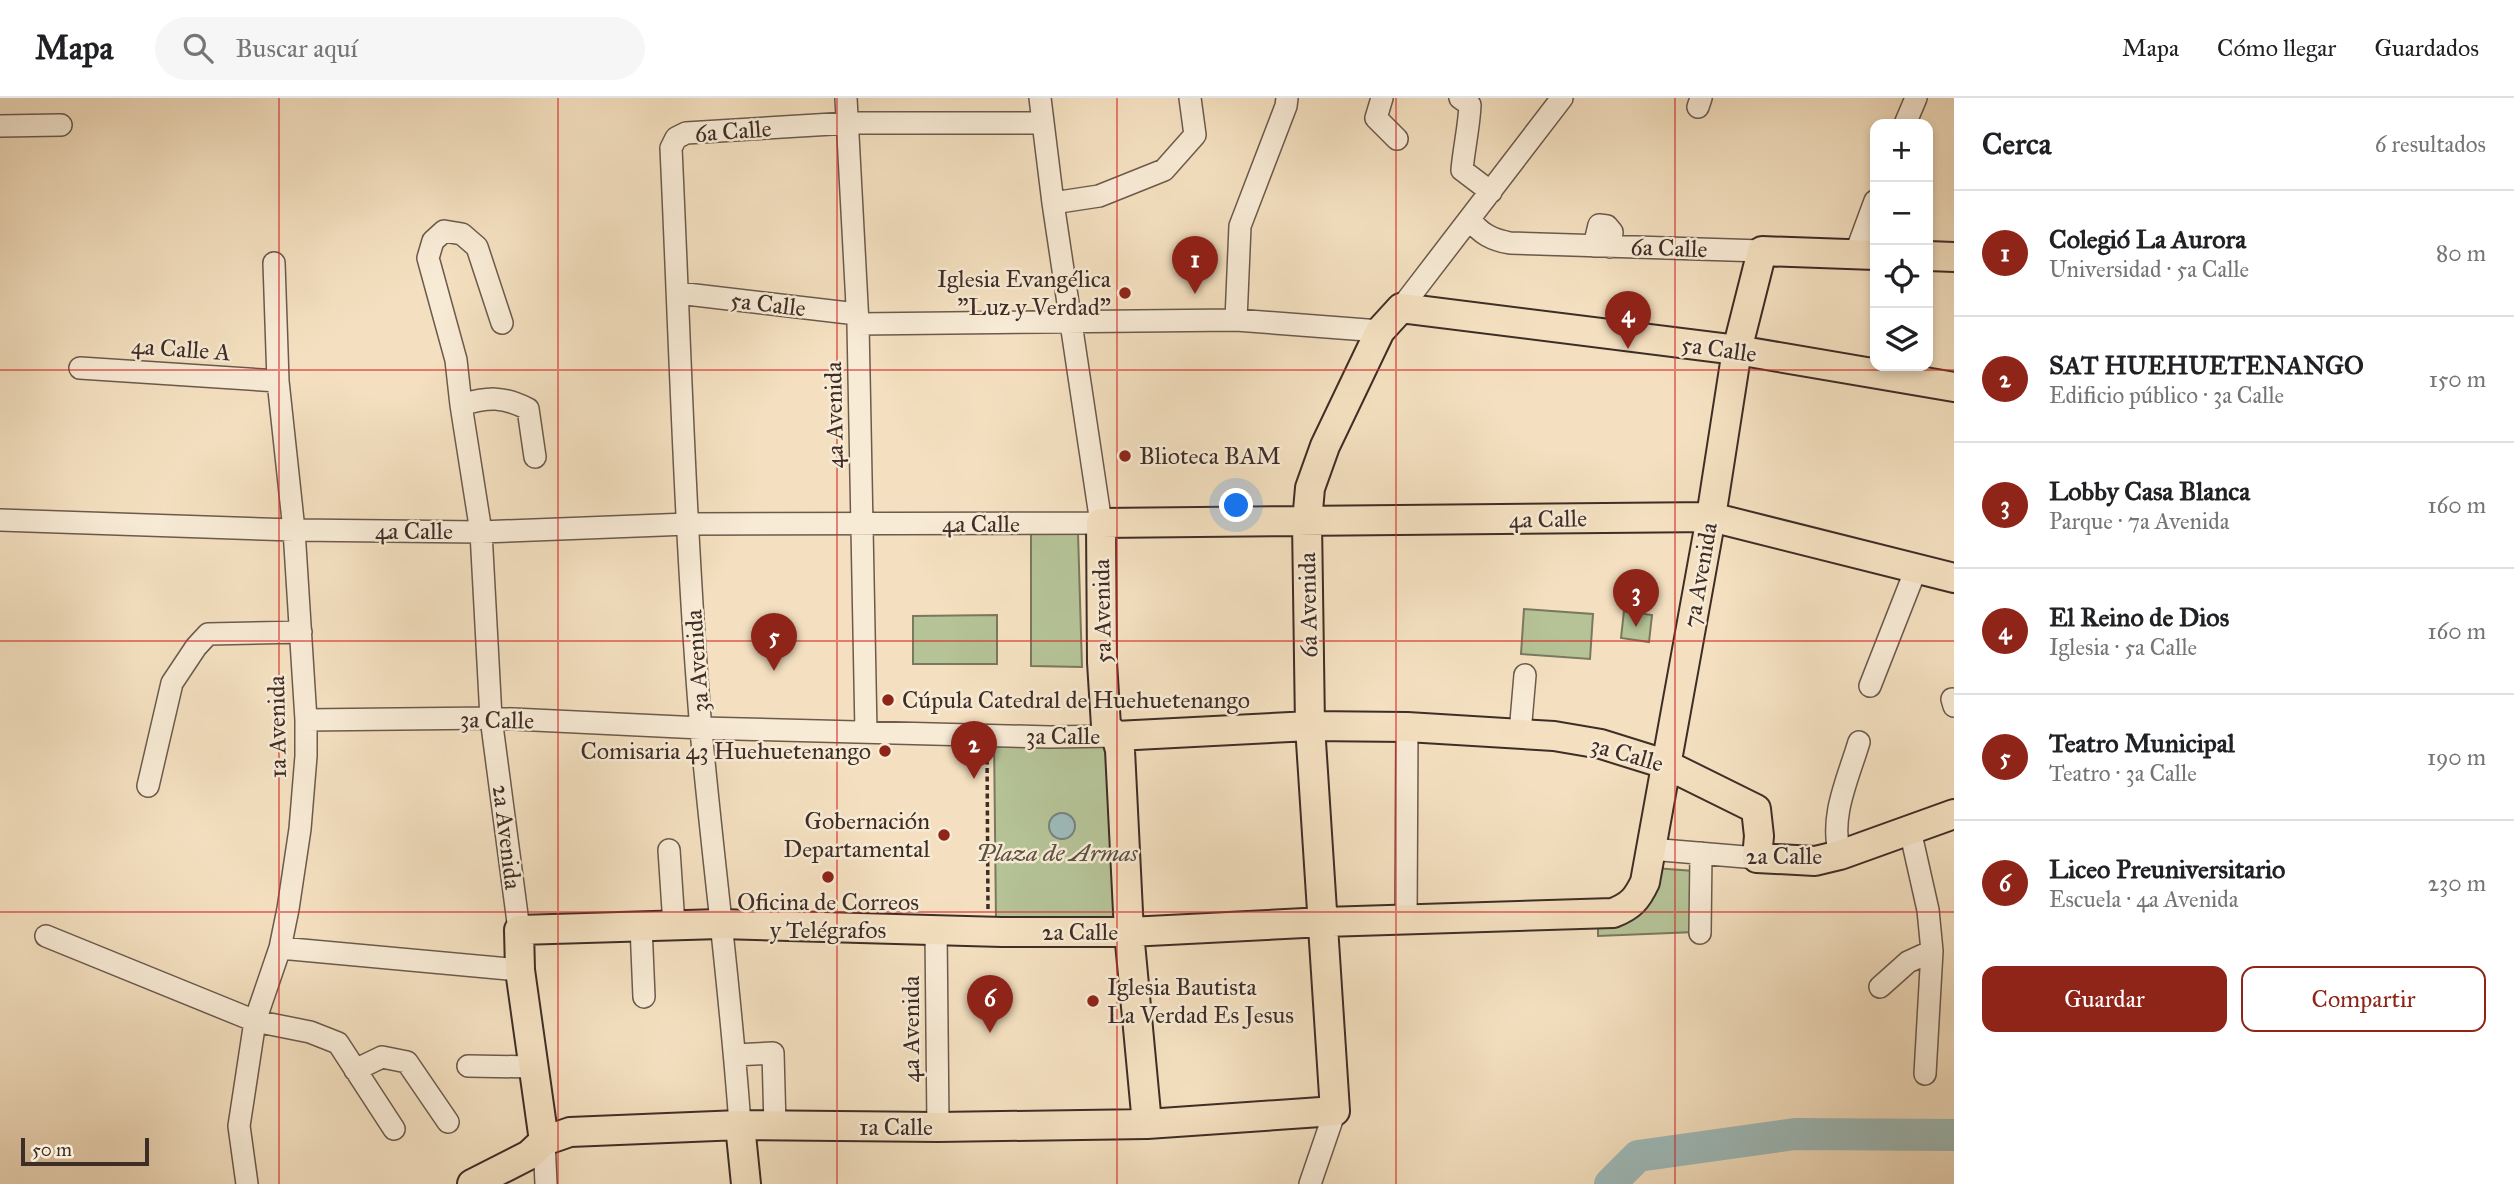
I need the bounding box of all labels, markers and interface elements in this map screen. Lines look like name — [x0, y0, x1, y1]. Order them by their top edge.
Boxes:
search box — [155, 17, 645, 80]
text: Mapa — [35, 28, 113, 68]
icon: search — [179, 29, 217, 67]
text: Buscar aquí — [235, 32, 358, 64]
text: Mapa — [2122, 33, 2179, 63]
text: Cómo llegar — [2217, 33, 2336, 63]
text: Guardados — [2374, 33, 2479, 63]
street label: 6a Calle — [694, 113, 772, 149]
map controls — [1870, 119, 1933, 371]
button: + — [1870, 119, 1933, 182]
text: Cerca — [1982, 126, 2051, 162]
text: 6 resultados — [2375, 130, 2486, 158]
button: − — [1870, 182, 1933, 245]
text: Colegió La Aurora — [2049, 223, 2246, 255]
street label: 6a Calle — [1630, 232, 1708, 264]
pin: 1 — [1172, 236, 1218, 294]
text: 1 — [2000, 239, 2010, 267]
text: 80 m — [2436, 239, 2486, 267]
button: locate — [1870, 245, 1933, 308]
text: Universidad · 5a Calle — [2049, 255, 2249, 283]
place label: Iglesia Evangélica "Luz y Verdad" — [937, 264, 1112, 322]
street label: 5a Calle — [729, 284, 807, 324]
marker: Iglesia Evangélica "Luz y Verdad" — [1117, 285, 1133, 301]
pin: 4 — [1605, 291, 1651, 349]
button: layers — [1870, 308, 1933, 371]
street label: 5a Calle — [1679, 329, 1759, 369]
street label: 4a Calle A — [130, 331, 232, 367]
text: SAT HUEHUETENANGO — [2049, 349, 2364, 381]
street label: 4a Avenida — [818, 361, 850, 469]
text: 2 — [1999, 365, 2011, 393]
text: 150 m — [2429, 365, 2486, 393]
text: Edificio público · 3a Calle — [2049, 381, 2284, 409]
place label: Blioteca BAM — [1139, 441, 1281, 471]
marker: Blioteca BAM — [1117, 448, 1133, 464]
text: Lobby Casa Blanca — [2049, 475, 2250, 507]
your location — [1219, 488, 1253, 522]
text: 3 — [2000, 491, 2010, 519]
text: 160 m — [2428, 491, 2486, 519]
street label: 4a Calle — [1509, 503, 1587, 535]
text: Parque · 7a Avenida — [2049, 507, 2230, 535]
street label: 4a Calle — [942, 509, 1020, 539]
street label: 4a Calle — [375, 516, 453, 546]
street label: 7a Avenida — [1676, 519, 1724, 630]
street label: 6a Avenida — [1292, 551, 1324, 658]
street label: 5a Avenida — [1086, 558, 1118, 664]
pin: 3 — [1613, 569, 1659, 627]
text: El Reino de Dios — [2049, 601, 2229, 633]
street label: 3a Avenida — [678, 608, 716, 713]
pin: 5 — [751, 613, 797, 671]
text: 4 — [1999, 617, 2011, 645]
text: 160 m — [2428, 617, 2486, 645]
text: Iglesia · 5a Calle — [2049, 633, 2197, 661]
street label: 1a Avenida — [261, 674, 293, 779]
place label: Cúpula Catedral de Huehuetenango — [902, 685, 1250, 715]
marker: Cúpula Catedral de Huehuetenango — [880, 692, 896, 708]
street label: 3a Calle — [460, 704, 534, 736]
pin: 2 — [951, 721, 997, 779]
street label: 3a Calle — [1026, 721, 1100, 751]
text: Teatro Municipal — [2049, 727, 2235, 759]
street label: 3a Calle — [1587, 729, 1667, 779]
place label: Comisaria 43 Huehuetenango — [580, 736, 871, 766]
marker: Comisaria 43 Huehuetenango — [877, 743, 893, 759]
text: 5 — [2000, 743, 2010, 771]
text: 190 m — [2427, 743, 2486, 771]
text: Teatro · 3a Calle — [2049, 759, 2197, 787]
street label: 2a Avenida — [486, 783, 528, 892]
place label: Gobernación Departamental — [783, 806, 930, 864]
marker: Gobernación Departamental — [936, 827, 952, 843]
park label: Plaza de Armas — [976, 838, 1139, 868]
street label: 2a Calle — [1746, 841, 1822, 871]
text: Liceo Preuniversitario — [2049, 853, 2285, 885]
marker: Oficina de Correos y Telégrafos — [820, 869, 836, 885]
text: 6 — [1999, 869, 2011, 897]
text: 230 m — [2428, 869, 2486, 897]
text: Escuela · 4a Avenida — [2049, 885, 2239, 913]
place label: Oficina de Correos y Telégrafos — [737, 887, 919, 945]
street label: 2a Calle — [1042, 917, 1118, 947]
button: Guardar — [1982, 966, 2227, 1032]
button: Compartir — [2241, 966, 2486, 1032]
place label: Iglesia Bautista La Verdad Es Jesus — [1107, 972, 1294, 1030]
street label: 4a Avenida — [896, 975, 926, 1082]
pin: 6 — [967, 975, 1013, 1033]
marker: Iglesia Bautista La Verdad Es Jesus — [1085, 993, 1101, 1009]
street label: 1a Calle — [859, 1112, 933, 1142]
scale bar — [21, 1135, 149, 1167]
text: 50 m — [32, 1138, 72, 1161]

